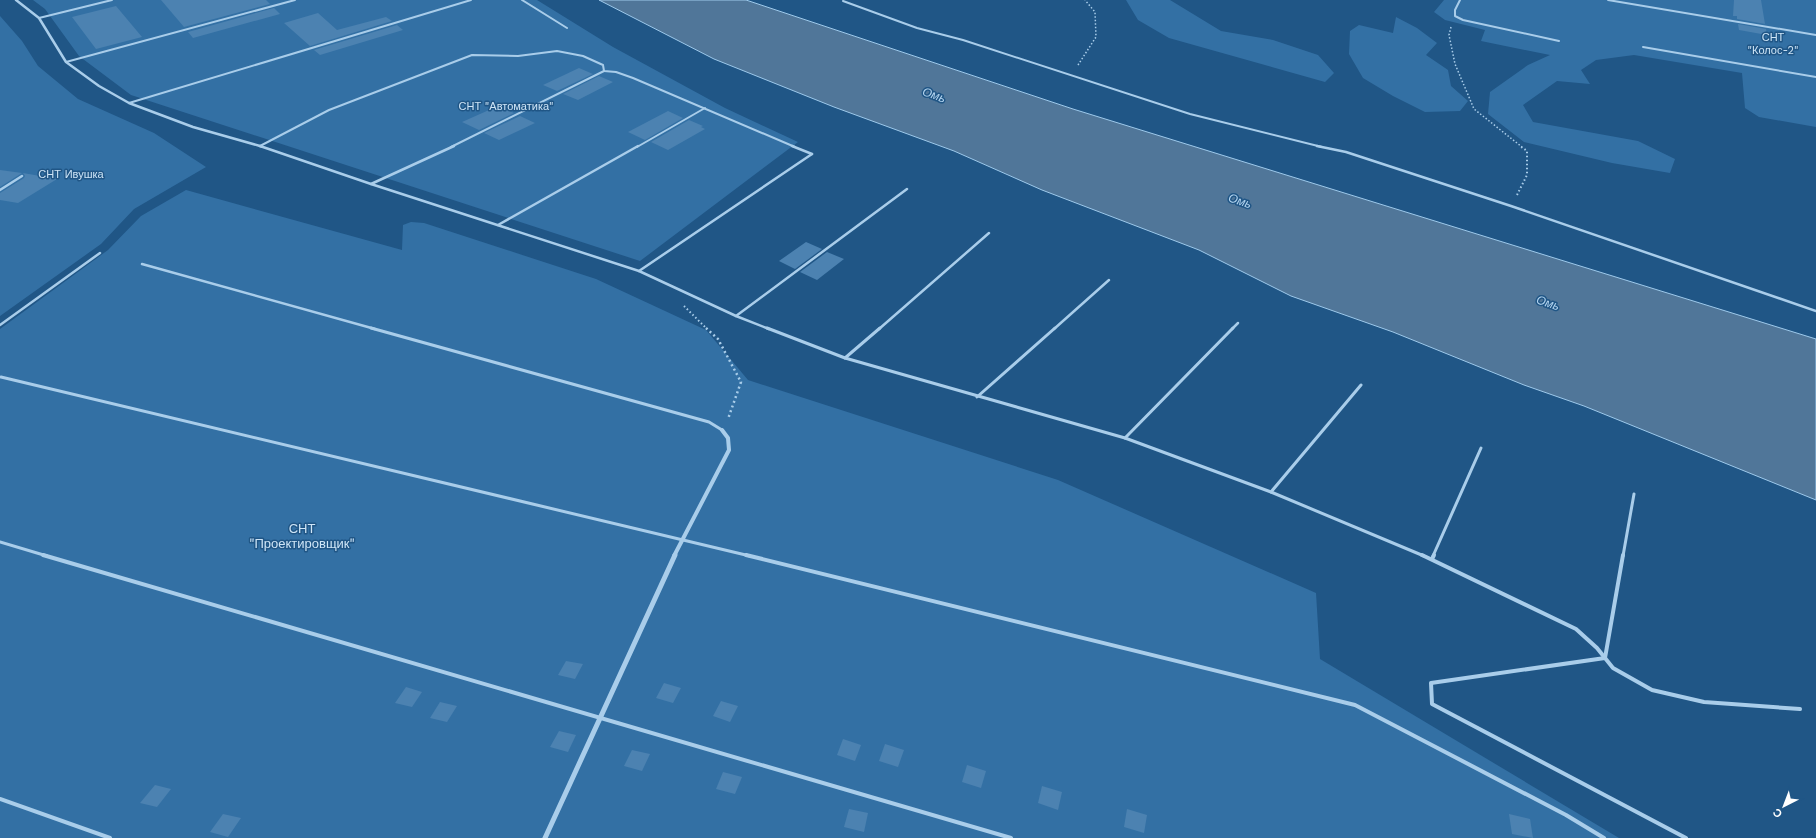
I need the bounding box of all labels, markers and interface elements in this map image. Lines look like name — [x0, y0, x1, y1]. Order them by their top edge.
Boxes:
park label: СНТ "Колос-2" — [1748, 31, 1798, 57]
water label: Омь — [920, 84, 948, 106]
park label: СНТ "Автоматика" — [459, 100, 554, 113]
park label: СНТ Ивушка — [38, 168, 105, 181]
water label: Омь — [1226, 191, 1254, 211]
water label: Омь — [1534, 293, 1562, 313]
park label: СНТ "Проектировщик" — [249, 521, 355, 551]
north arrow — [1764, 786, 1804, 826]
text: С — [1770, 806, 1785, 821]

